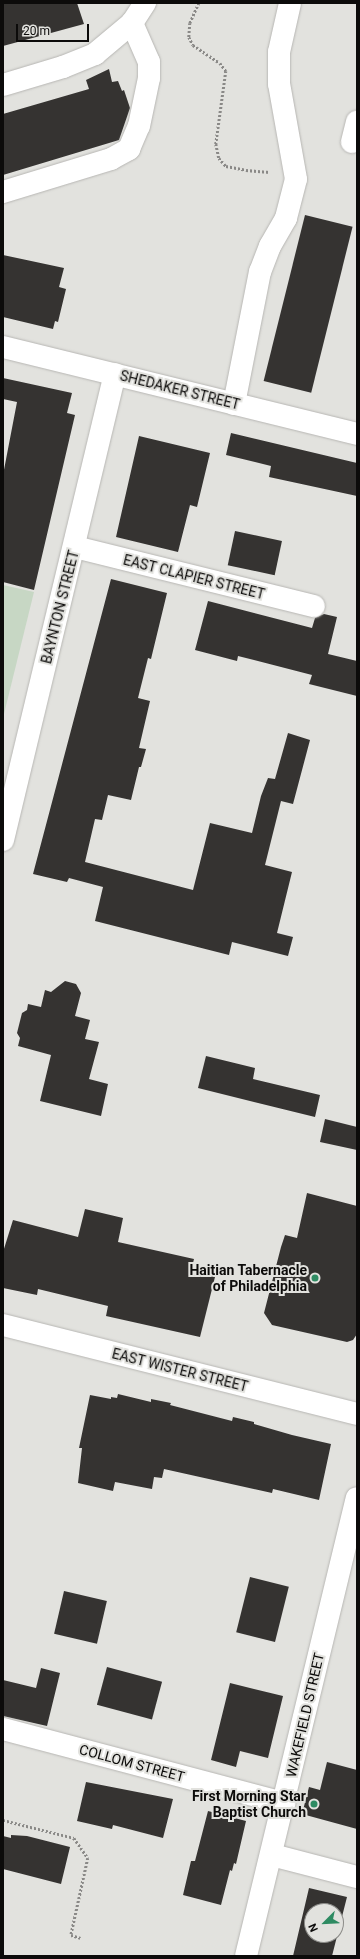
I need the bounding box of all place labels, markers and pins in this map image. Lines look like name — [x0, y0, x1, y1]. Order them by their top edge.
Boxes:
place label: Haitian Tabernacle of Philadelphia — [189, 1262, 307, 1294]
marker: Haitian Tabernacle of Philadelphia — [310, 1273, 320, 1283]
place label: First Morning Star Baptist Church — [192, 1788, 306, 1820]
marker: First Morning Star Baptist Church — [309, 1799, 319, 1809]

